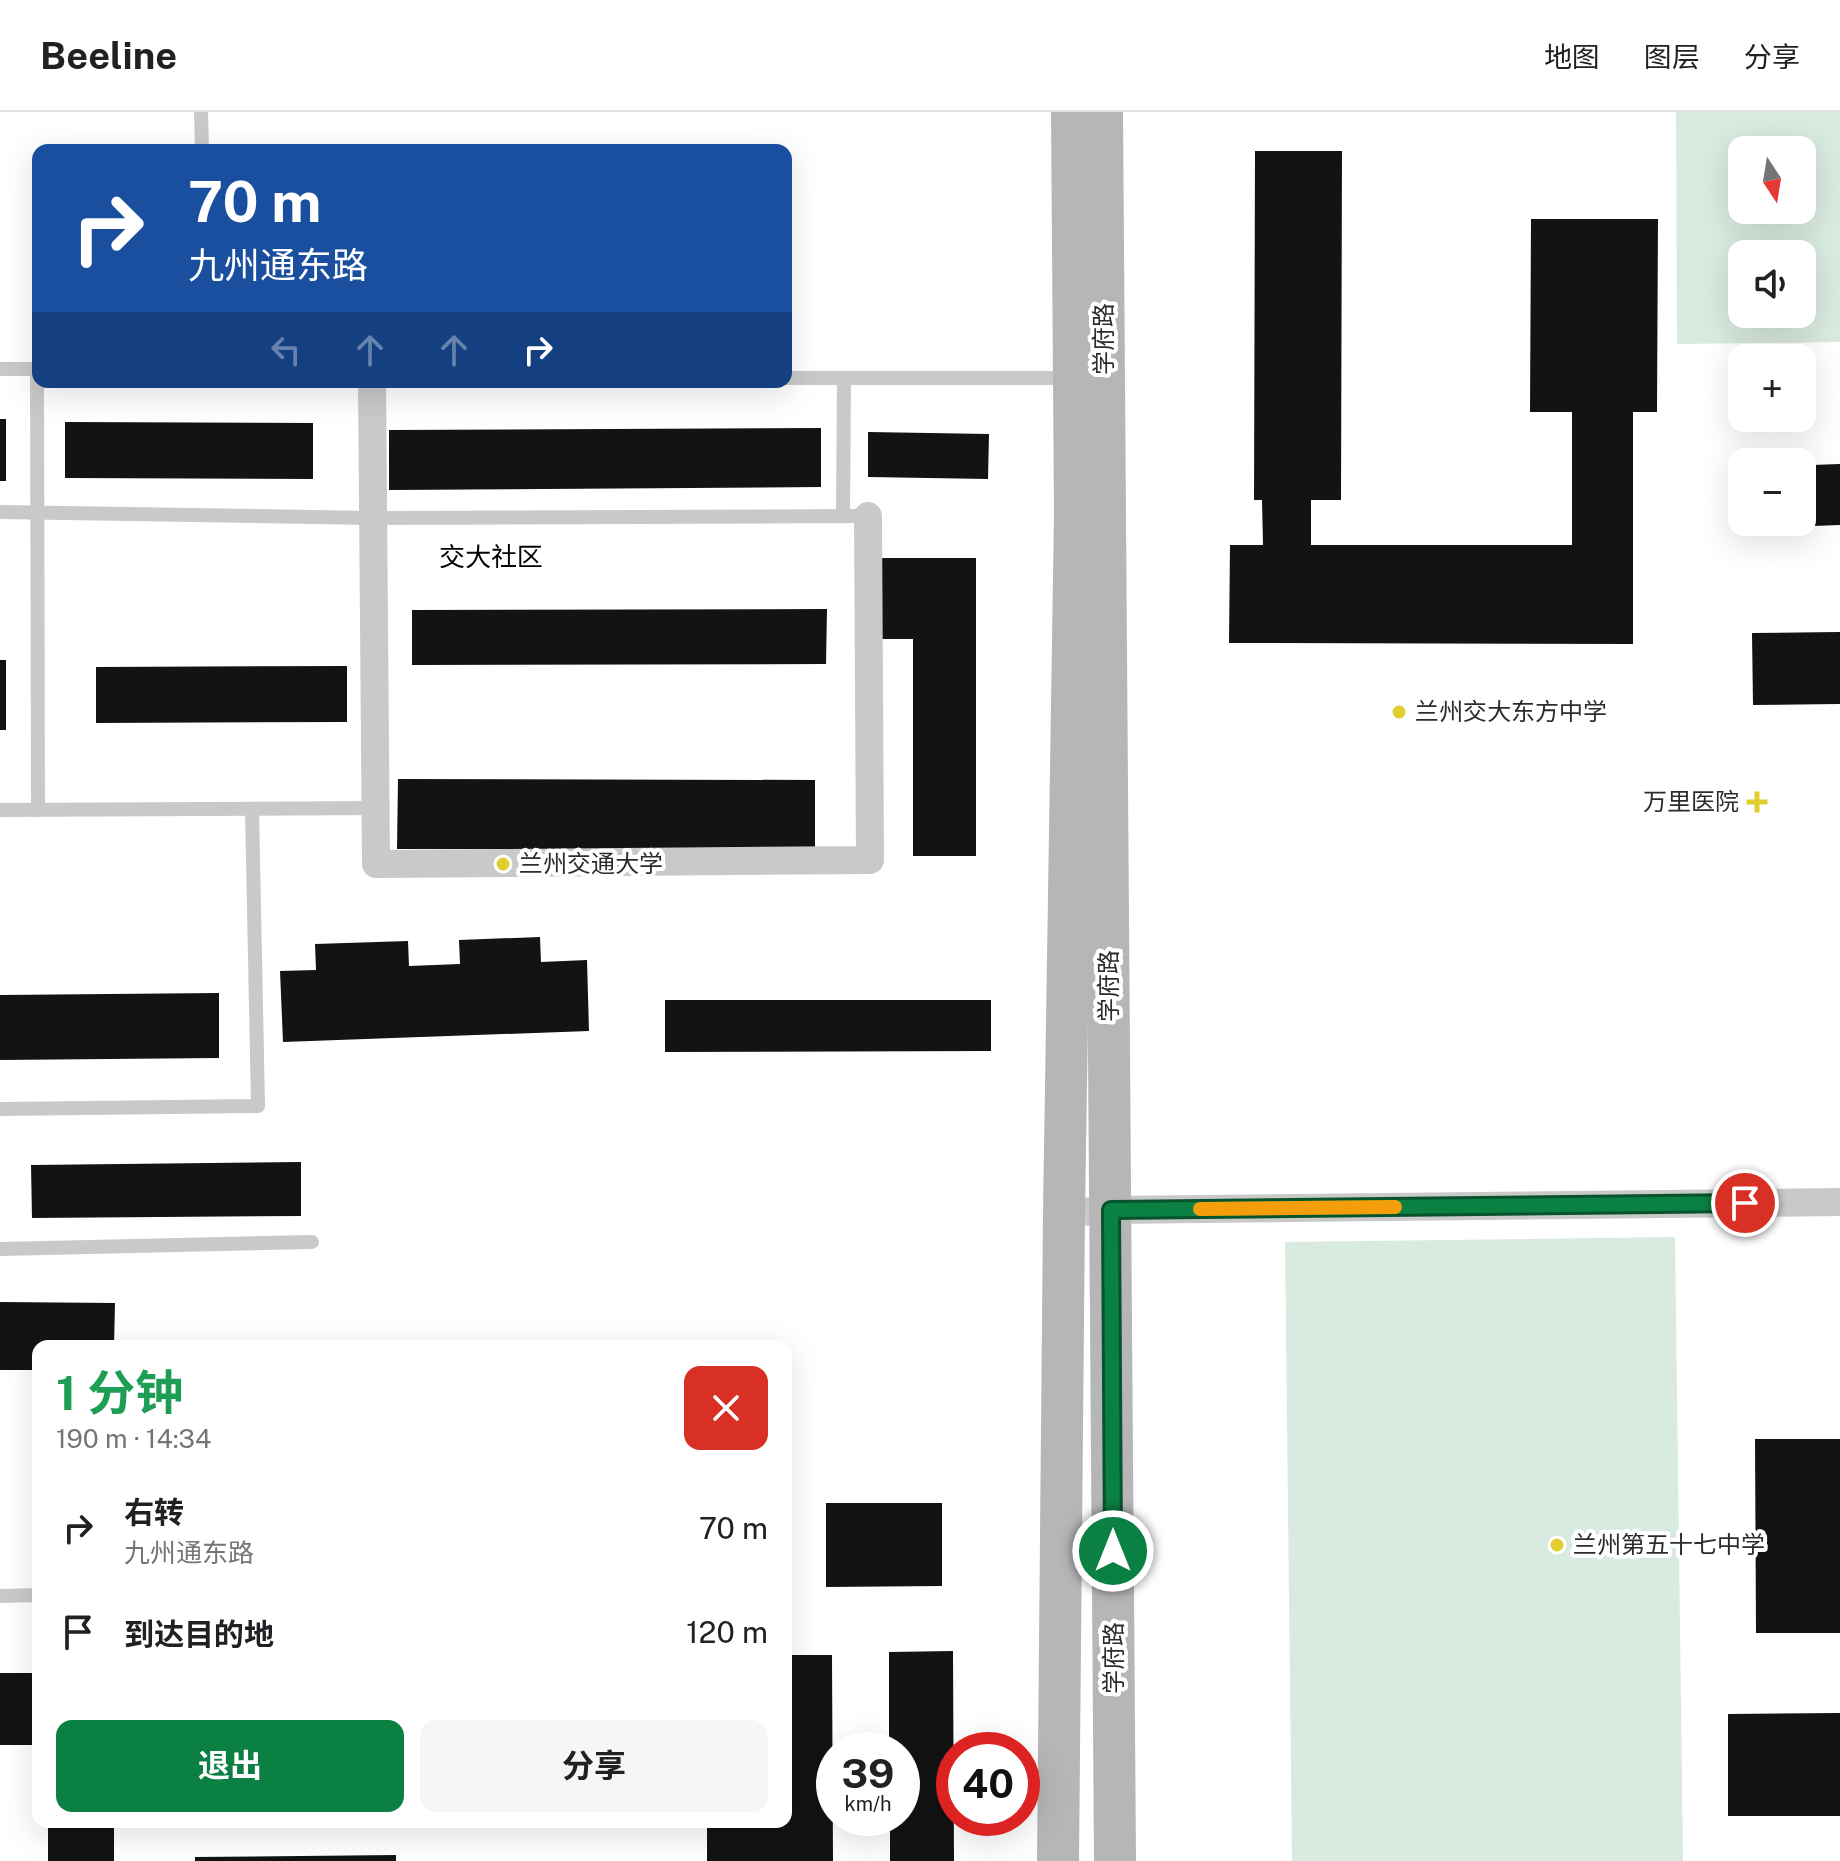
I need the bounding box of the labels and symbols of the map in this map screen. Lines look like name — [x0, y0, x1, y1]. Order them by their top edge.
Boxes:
north arrow — [1728, 136, 1816, 224]
street label: 学府路 — [1089, 303, 1117, 375]
district label: 交大社区 — [439, 541, 543, 572]
place label: 兰州交大东方中学 — [1415, 697, 1607, 725]
marker: 兰州交大东方中学 — [1390, 703, 1408, 721]
place label: 万里医院 — [1643, 787, 1739, 815]
marker: 万里医院 — [1746, 791, 1768, 813]
place label: 兰州交通大学 — [519, 849, 663, 877]
marker: 兰州交通大学 — [494, 855, 512, 873]
street label: 学府路 — [1094, 950, 1122, 1022]
pin — [1711, 1169, 1779, 1237]
position arrow — [1071, 1509, 1155, 1593]
place label: 兰州第五十七中学 — [1573, 1530, 1765, 1558]
marker: 兰州第五十七中学 — [1548, 1536, 1566, 1554]
street label: 学府路 — [1099, 1622, 1127, 1694]
speed limit sign: 40 — [936, 1732, 1040, 1836]

